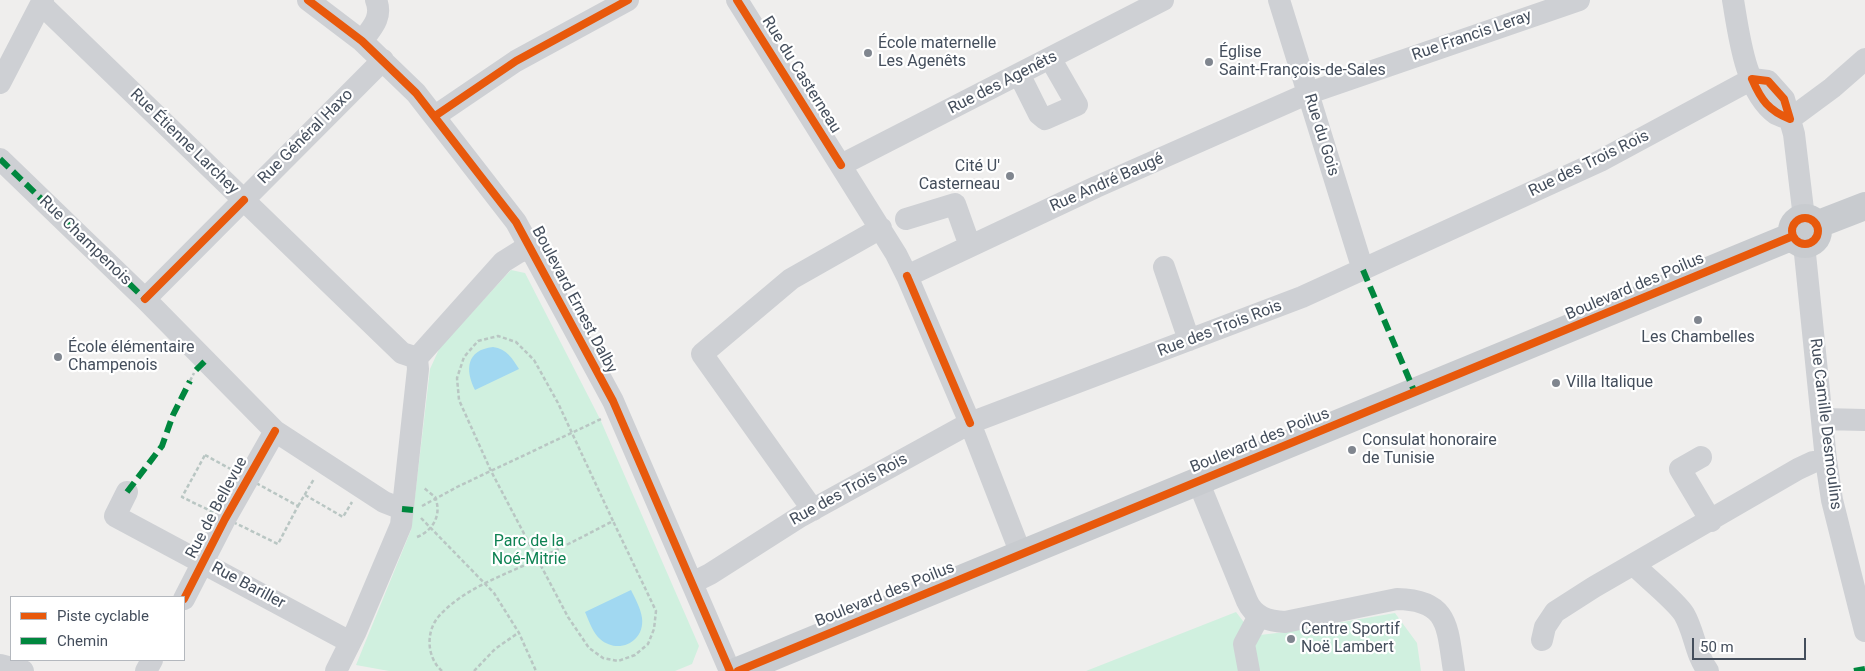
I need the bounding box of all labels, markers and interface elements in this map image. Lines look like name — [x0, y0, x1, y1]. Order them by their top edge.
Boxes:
street label: Rue Francis Leray — [1410, 7, 1534, 65]
street label: Rue du Casterneau — [757, 13, 845, 137]
place label: École maternelle Les Agenêts — [878, 34, 996, 72]
place label: Église Saint-François-de-Sales — [1219, 43, 1386, 81]
marker: École maternelle Les Agenêts — [862, 47, 874, 59]
street label: Rue des Agenêts — [945, 47, 1061, 119]
marker: Église Saint-François-de-Sales — [1203, 56, 1215, 68]
street label: Rue Étienne Larchey — [126, 85, 242, 199]
street label: Rue Général Haxo — [254, 85, 358, 189]
street label: Rue du Gois — [1299, 91, 1343, 179]
street label: Rue des Trois Rois — [1526, 127, 1652, 201]
street label: Rue André Baugé — [1047, 149, 1167, 217]
place label: Cité U' Casterneau — [919, 157, 1000, 195]
marker: Cité U' Casterneau — [1004, 170, 1016, 182]
street label: Rue Champenois — [35, 192, 135, 290]
street label: Boulevard Ernest Dalby — [527, 223, 621, 377]
street label: Boulevard des Poilus — [1563, 249, 1707, 325]
street label: Rue des Trois Rois — [1155, 296, 1285, 362]
marker: Les Chambelles — [1692, 314, 1704, 326]
place label: Les Chambelles — [1641, 328, 1755, 348]
street label: Rue Camille Desmoulins — [1805, 337, 1845, 511]
place label: École élémentaire Champenois — [68, 338, 195, 376]
marker: École élémentaire Champenois — [52, 351, 64, 363]
place label: Villa Italique — [1566, 373, 1653, 393]
marker: Villa Italique — [1550, 377, 1562, 389]
street label: Boulevard des Poilus — [1188, 404, 1332, 478]
place label: Consulat honoraire de Tunisie — [1362, 431, 1497, 469]
marker: Consulat honoraire de Tunisie — [1346, 444, 1358, 456]
street label: Rue des Trois Rois — [787, 450, 911, 530]
street label: Rue de Bellevue — [182, 454, 252, 562]
park label: Parc de la Noé-Mitrie — [492, 532, 566, 570]
street label: Boulevard des Poilus — [813, 558, 957, 632]
street label: Rue Bariller — [208, 559, 288, 613]
legend — [10, 596, 185, 661]
text: Piste cyclable — [57, 607, 149, 625]
place label: Centre Sportif Noë Lambert — [1301, 620, 1400, 658]
scale bar — [1695, 628, 1809, 660]
text: Chemin — [57, 632, 108, 650]
marker: Centre Sportif Noë Lambert — [1285, 633, 1297, 645]
text: 50 m — [1700, 638, 1734, 656]

